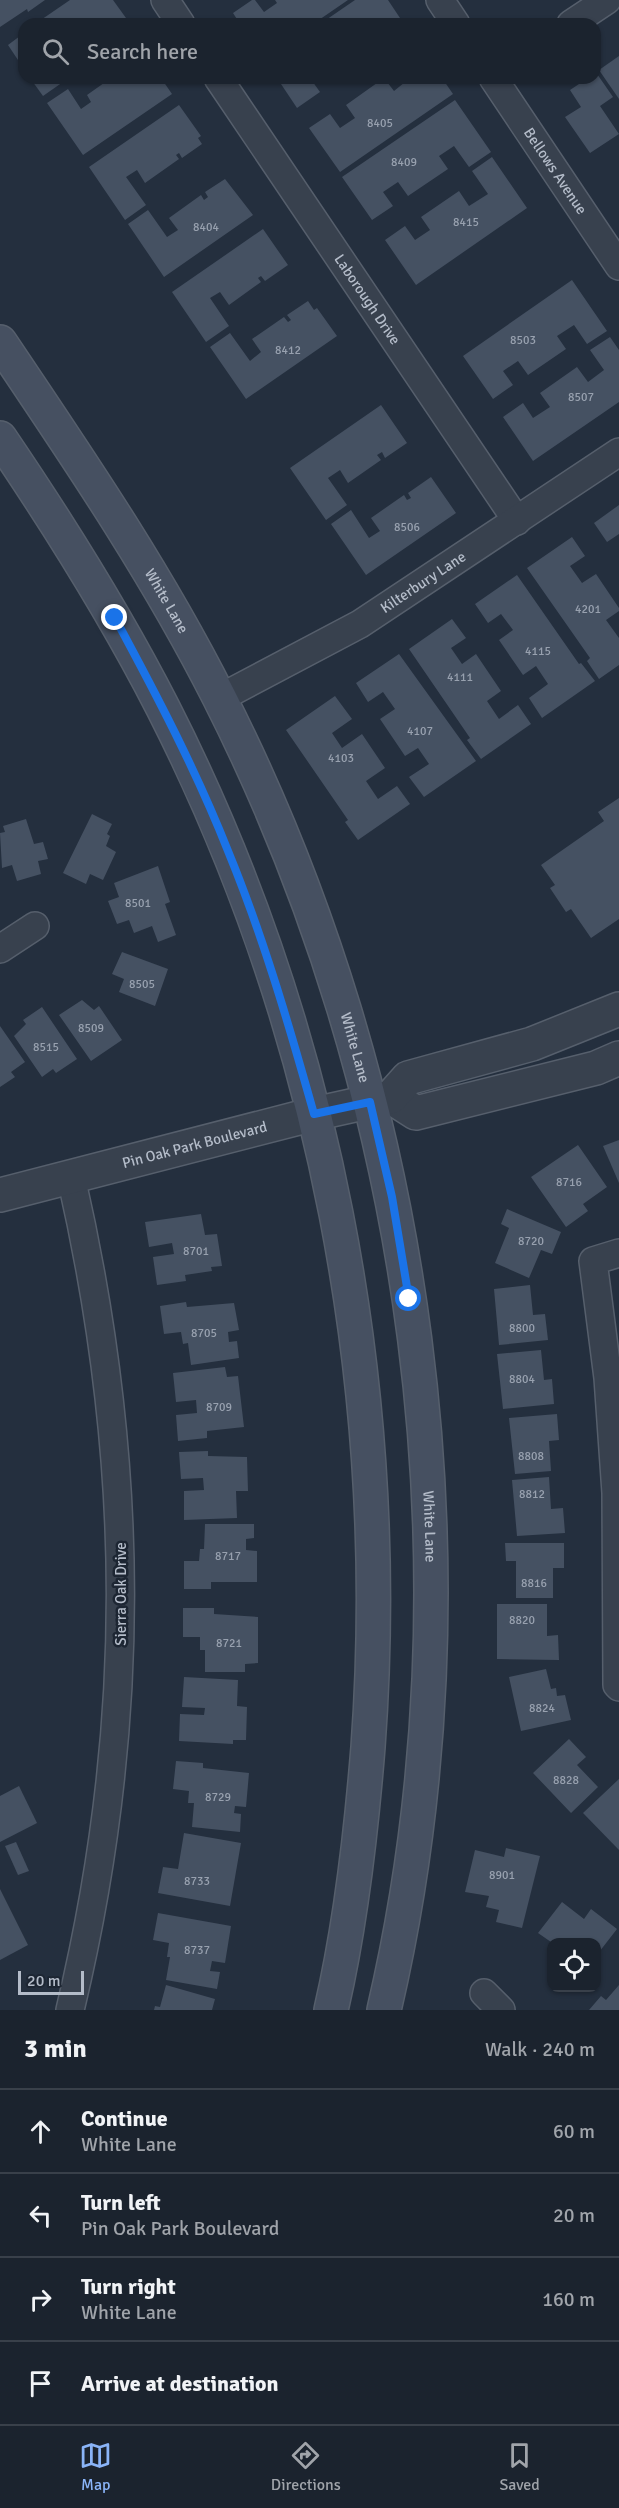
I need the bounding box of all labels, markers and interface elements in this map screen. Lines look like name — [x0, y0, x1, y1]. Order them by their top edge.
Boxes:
search box — [18, 18, 601, 84]
icon: search — [39, 35, 72, 68]
text: Search here — [87, 38, 198, 65]
house number: 8405 — [367, 116, 393, 131]
street label: Bellows Avenue — [520, 124, 591, 218]
house number: 8409 — [391, 155, 417, 170]
house number: 8415 — [453, 215, 479, 230]
house number: 8404 — [193, 220, 219, 235]
street label: Laborough Drive — [330, 251, 404, 348]
house number: 8503 — [510, 333, 536, 348]
house number: 8412 — [275, 343, 301, 358]
house number: 8507 — [568, 390, 594, 405]
house number: 8506 — [394, 520, 420, 535]
street label: Kilterbury Lane — [377, 547, 469, 617]
street label: White Lane — [141, 565, 192, 637]
house number: 4201 — [575, 602, 601, 617]
route end — [101, 604, 127, 630]
house number: 4115 — [525, 644, 551, 659]
house number: 4111 — [447, 670, 473, 685]
house number: 4107 — [407, 724, 433, 739]
house number: 4103 — [328, 751, 354, 766]
house number: 8501 — [125, 896, 151, 911]
house number: 8505 — [129, 977, 155, 992]
street label: White Lane — [337, 1010, 373, 1084]
house number: 8509 — [78, 1021, 104, 1036]
house number: 8515 — [33, 1040, 59, 1055]
street label: Pin Oak Park Boulevard — [120, 1117, 269, 1172]
house number: 8716 — [556, 1175, 582, 1190]
house number: 8720 — [518, 1234, 544, 1249]
house number: 8701 — [183, 1244, 209, 1259]
route start — [395, 1285, 421, 1311]
house number: 8800 — [509, 1321, 535, 1336]
house number: 8705 — [191, 1326, 217, 1341]
house number: 8804 — [509, 1372, 535, 1387]
house number: 8709 — [206, 1400, 232, 1415]
house number: 8808 — [518, 1449, 544, 1464]
house number: 8812 — [519, 1487, 545, 1502]
street label: White Lane — [419, 1490, 440, 1563]
street label: Sierra Oak Drive — [112, 1542, 130, 1646]
house number: 8717 — [215, 1549, 241, 1564]
house number: 8816 — [521, 1576, 547, 1591]
house number: 8820 — [509, 1613, 535, 1628]
house number: 8721 — [216, 1636, 242, 1651]
house number: 8824 — [529, 1701, 555, 1716]
house number: 8828 — [553, 1773, 579, 1788]
house number: 8729 — [205, 1790, 231, 1805]
house number: 8901 — [489, 1868, 515, 1883]
house number: 8733 — [184, 1874, 210, 1889]
map controls — [547, 1938, 601, 1992]
button: locate — [547, 1938, 601, 1992]
house number: 8737 — [184, 1943, 210, 1958]
scale bar — [18, 1968, 84, 1996]
text: 20 m — [27, 1971, 61, 1991]
text: 3 min — [24, 2033, 87, 2065]
text: Walk · 240 m — [485, 2037, 595, 2062]
text: Continue — [81, 2105, 168, 2132]
icon: ahead — [24, 2115, 57, 2148]
text: 60 m — [553, 2119, 595, 2144]
text: White Lane — [81, 2132, 177, 2157]
text: Turn left — [81, 2189, 161, 2216]
icon: left — [24, 2199, 57, 2232]
text: 20 m — [553, 2203, 595, 2228]
text: Pin Oak Park Boulevard — [81, 2216, 279, 2241]
text: Turn right — [81, 2273, 176, 2300]
icon: right — [24, 2283, 57, 2316]
text: 160 m — [542, 2287, 595, 2312]
text: White Lane — [81, 2300, 177, 2325]
icon: arrive — [24, 2367, 57, 2400]
text: Arrive at destination — [81, 2370, 278, 2397]
tab: Map — [79, 2439, 112, 2495]
tab: Directions — [271, 2439, 341, 2495]
tab: Saved — [499, 2439, 540, 2495]

